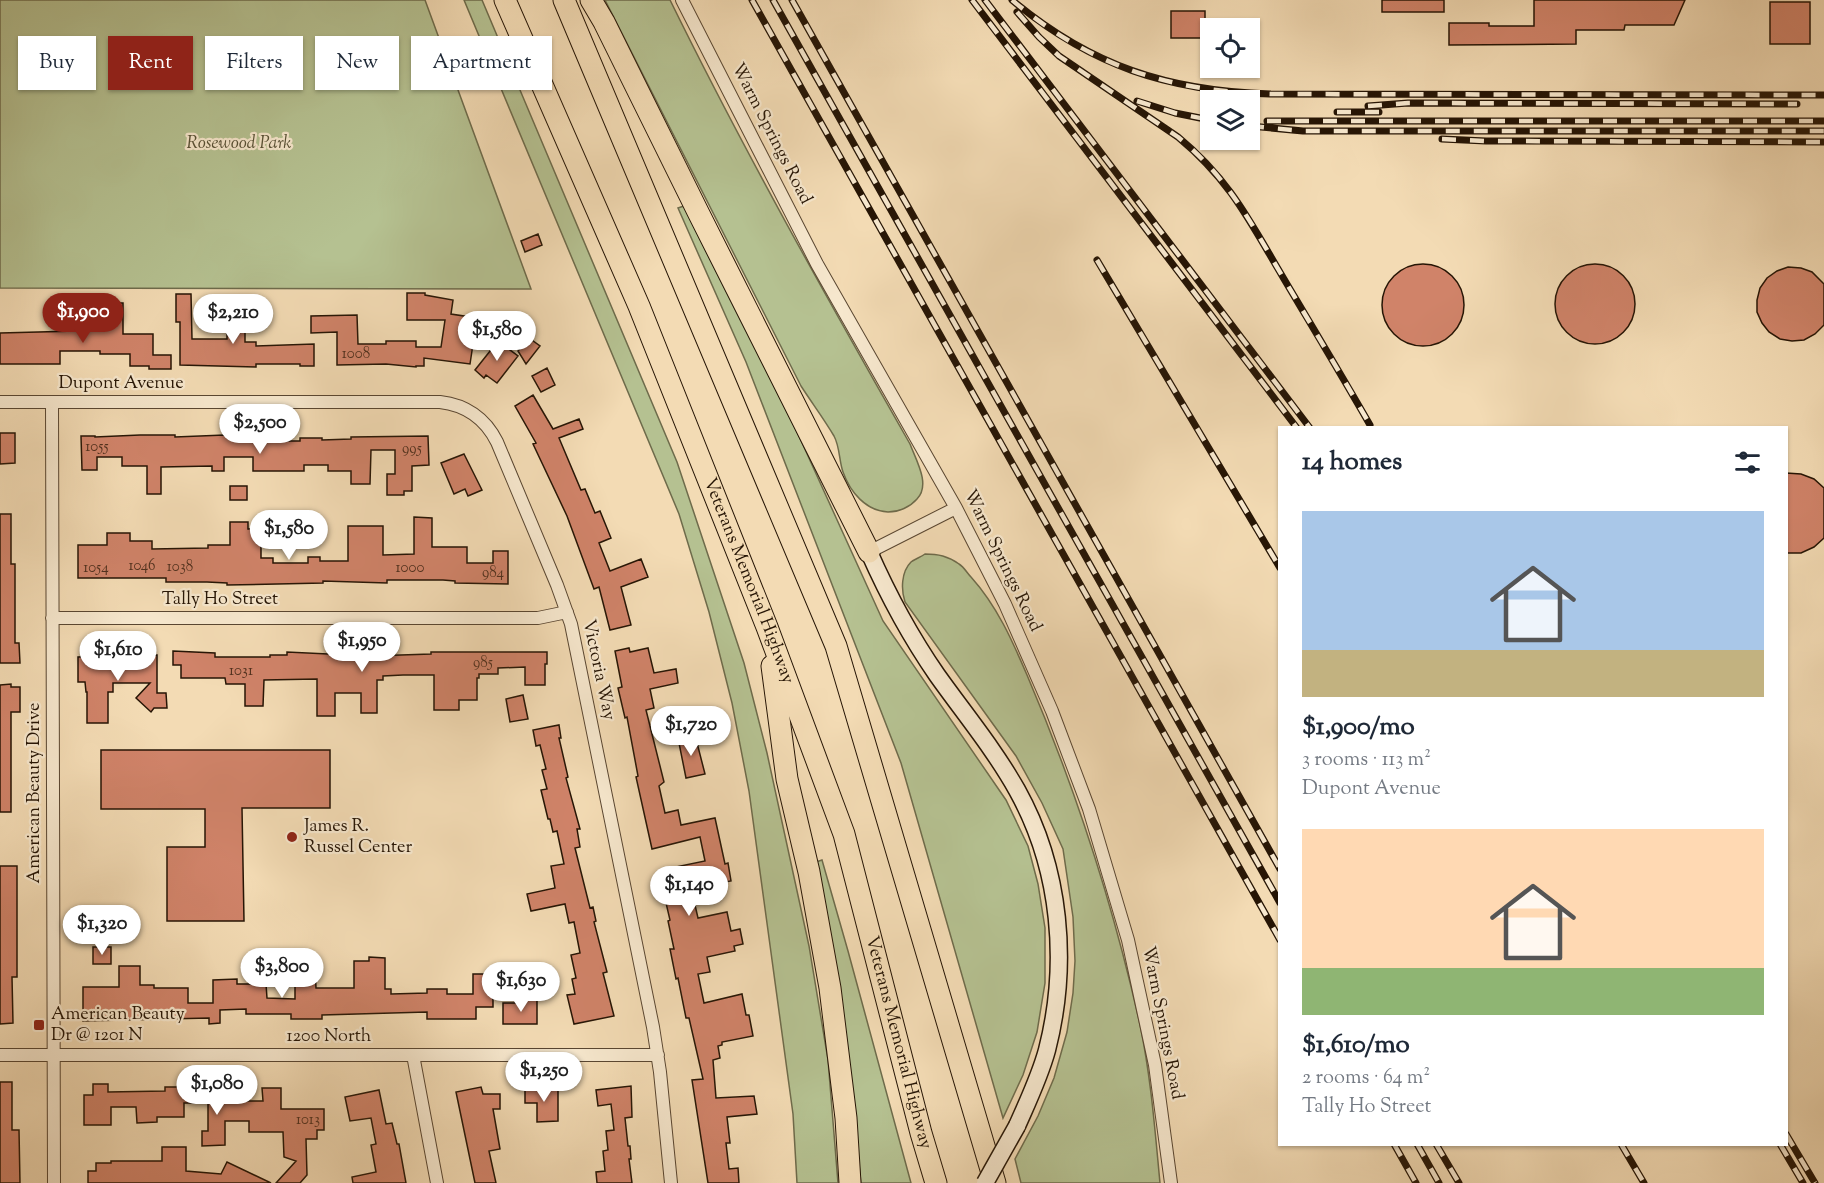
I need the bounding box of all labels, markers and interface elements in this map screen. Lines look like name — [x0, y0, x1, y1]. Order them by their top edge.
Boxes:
map controls — [1200, 18, 1260, 150]
button: locate — [1200, 18, 1260, 78]
chip: Buy — [18, 36, 96, 90]
chip: Rent — [108, 36, 193, 90]
chip: Filters — [205, 36, 303, 90]
chip: New — [315, 36, 399, 90]
chip: Apartment — [411, 36, 552, 90]
street label: Warm Springs Road — [724, 59, 818, 209]
button: layers — [1200, 90, 1260, 150]
park label: Rosewood Park — [187, 131, 292, 157]
pin: $1,900 — [34, 293, 132, 344]
pin: $2,210 — [184, 294, 282, 345]
text: $1,900 — [57, 298, 109, 327]
text: $2,210 — [207, 299, 259, 328]
pin: $1,580 — [448, 311, 546, 362]
text: $1,580 — [472, 316, 522, 345]
house number: 1008 — [342, 344, 370, 365]
street label: Dupont Avenue — [58, 371, 184, 397]
pin: $2,500 — [211, 404, 309, 455]
text: $2,500 — [233, 409, 287, 438]
house number: 1055 — [85, 437, 109, 458]
house number: 995 — [402, 439, 422, 460]
text: 14 homes — [1302, 444, 1402, 481]
icon: filters — [1731, 446, 1764, 479]
street label: Veterans Memorial Highway — [696, 474, 800, 688]
street label: Warm Springs Road — [956, 485, 1048, 637]
pin: $1,580 — [240, 510, 338, 561]
text: $1,580 — [264, 515, 314, 544]
icon: home — [1479, 550, 1587, 658]
house number: 1046 — [128, 556, 156, 577]
house number: 1038 — [167, 557, 193, 578]
house number: 1054 — [83, 558, 109, 579]
house number: 1000 — [396, 558, 424, 579]
house number: 984 — [482, 563, 505, 584]
street label: Tally Ho Street — [162, 587, 278, 613]
street label: Victoria Way — [575, 617, 621, 723]
pin: $1,950 — [313, 622, 411, 673]
text: $1,950 — [337, 627, 387, 656]
pin: $1,610 — [69, 631, 167, 682]
text: $1,610 — [94, 636, 142, 665]
house number: 985 — [473, 653, 493, 674]
house number: 1031 — [229, 661, 253, 682]
street label: American Beauty Drive — [22, 703, 48, 883]
pin: $1,720 — [642, 706, 740, 757]
text: $1,900/mo — [1302, 709, 1415, 746]
text: $1,720 — [665, 711, 717, 740]
text: 3 rooms · 113 m² — [1302, 746, 1431, 775]
text: Dupont Avenue — [1302, 775, 1441, 804]
place label: James R. Russel Center — [303, 814, 412, 861]
marker: James R. Russel Center — [285, 830, 299, 844]
pin: $1,140 — [640, 866, 738, 917]
icon: home — [1479, 868, 1587, 976]
text: $1,140 — [664, 871, 714, 900]
pin: $1,320 — [53, 905, 151, 956]
text: $1,320 — [77, 910, 127, 939]
street label: Veterans Memorial Highway — [858, 933, 938, 1153]
street label: Warm Springs Road — [1134, 944, 1190, 1102]
pin: $3,800 — [233, 948, 331, 999]
text: $3,800 — [255, 953, 309, 982]
pin: $1,630 — [472, 962, 570, 1013]
text: $1,630 — [496, 967, 546, 996]
place label: American Beauty Dr @ 1201 N — [51, 1002, 185, 1049]
marker: American Beauty Dr @ 1201 N — [32, 1018, 46, 1032]
street label: 1200 North — [287, 1024, 372, 1050]
text: $1,610/mo — [1302, 1027, 1410, 1064]
pin: $1,250 — [495, 1052, 593, 1103]
text: $1,250 — [519, 1057, 569, 1086]
text: 2 rooms · 64 m² — [1302, 1064, 1430, 1093]
pin: $1,080 — [168, 1065, 266, 1116]
text: $1,080 — [190, 1070, 244, 1099]
text: Tally Ho Street — [1302, 1093, 1431, 1122]
house number: 1013 — [296, 1110, 320, 1131]

